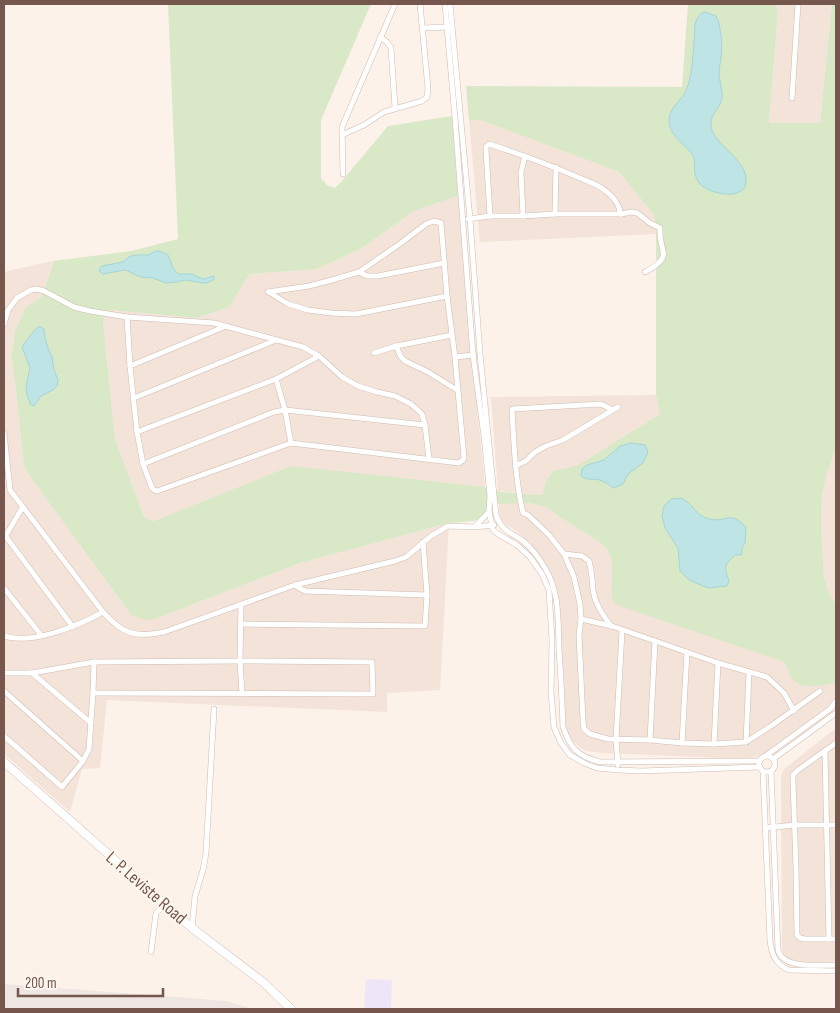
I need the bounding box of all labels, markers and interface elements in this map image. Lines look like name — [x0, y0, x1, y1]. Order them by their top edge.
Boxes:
street label: L. P. Leviste Road — [101, 847, 191, 929]
scale bar — [18, 966, 162, 998]
text: 200 m — [25, 974, 57, 993]

